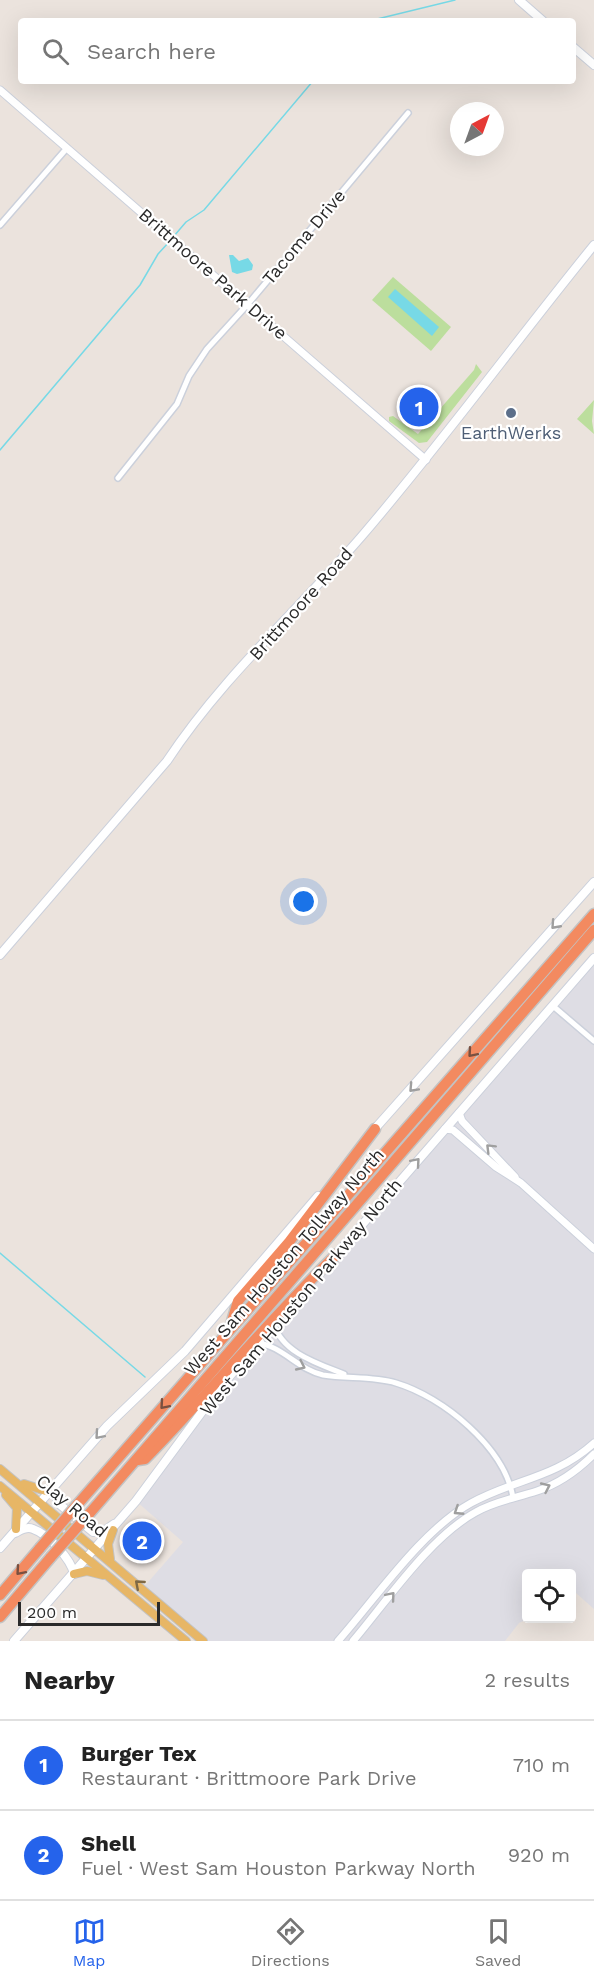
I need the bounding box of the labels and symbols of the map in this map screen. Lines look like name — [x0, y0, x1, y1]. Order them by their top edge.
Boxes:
north arrow — [450, 102, 504, 156]
street label: Tacoma Drive — [258, 185, 350, 289]
street label: Brittmoore Park Drive — [135, 204, 292, 344]
pin: 1 — [400, 384, 438, 430]
marker: EarthWerks — [504, 406, 518, 420]
place label: EarthWerks — [461, 422, 561, 443]
street label: Brittmoore Road — [245, 543, 357, 664]
your location — [289, 887, 318, 916]
one-way arrow — [551, 918, 562, 929]
one-way arrow — [468, 1046, 479, 1057]
one-way arrow — [409, 1081, 420, 1092]
street label: West Sam Houston Tollway North — [179, 1144, 388, 1379]
one-way arrow — [486, 1144, 497, 1155]
one-way arrow — [409, 1158, 420, 1169]
street label: West Sam Houston Parkway North — [195, 1174, 406, 1419]
one-way arrow — [295, 1358, 306, 1370]
one-way arrow — [160, 1398, 171, 1409]
one-way arrow — [95, 1428, 106, 1439]
street label: Clay Road — [32, 1470, 112, 1541]
one-way arrow — [539, 1482, 550, 1494]
one-way arrow — [454, 1504, 464, 1516]
pin: 2 — [122, 1518, 162, 1564]
one-way arrow — [16, 1564, 27, 1575]
one-way arrow — [135, 1581, 146, 1592]
one-way arrow — [384, 1592, 395, 1603]
scale bar — [18, 1599, 160, 1626]

